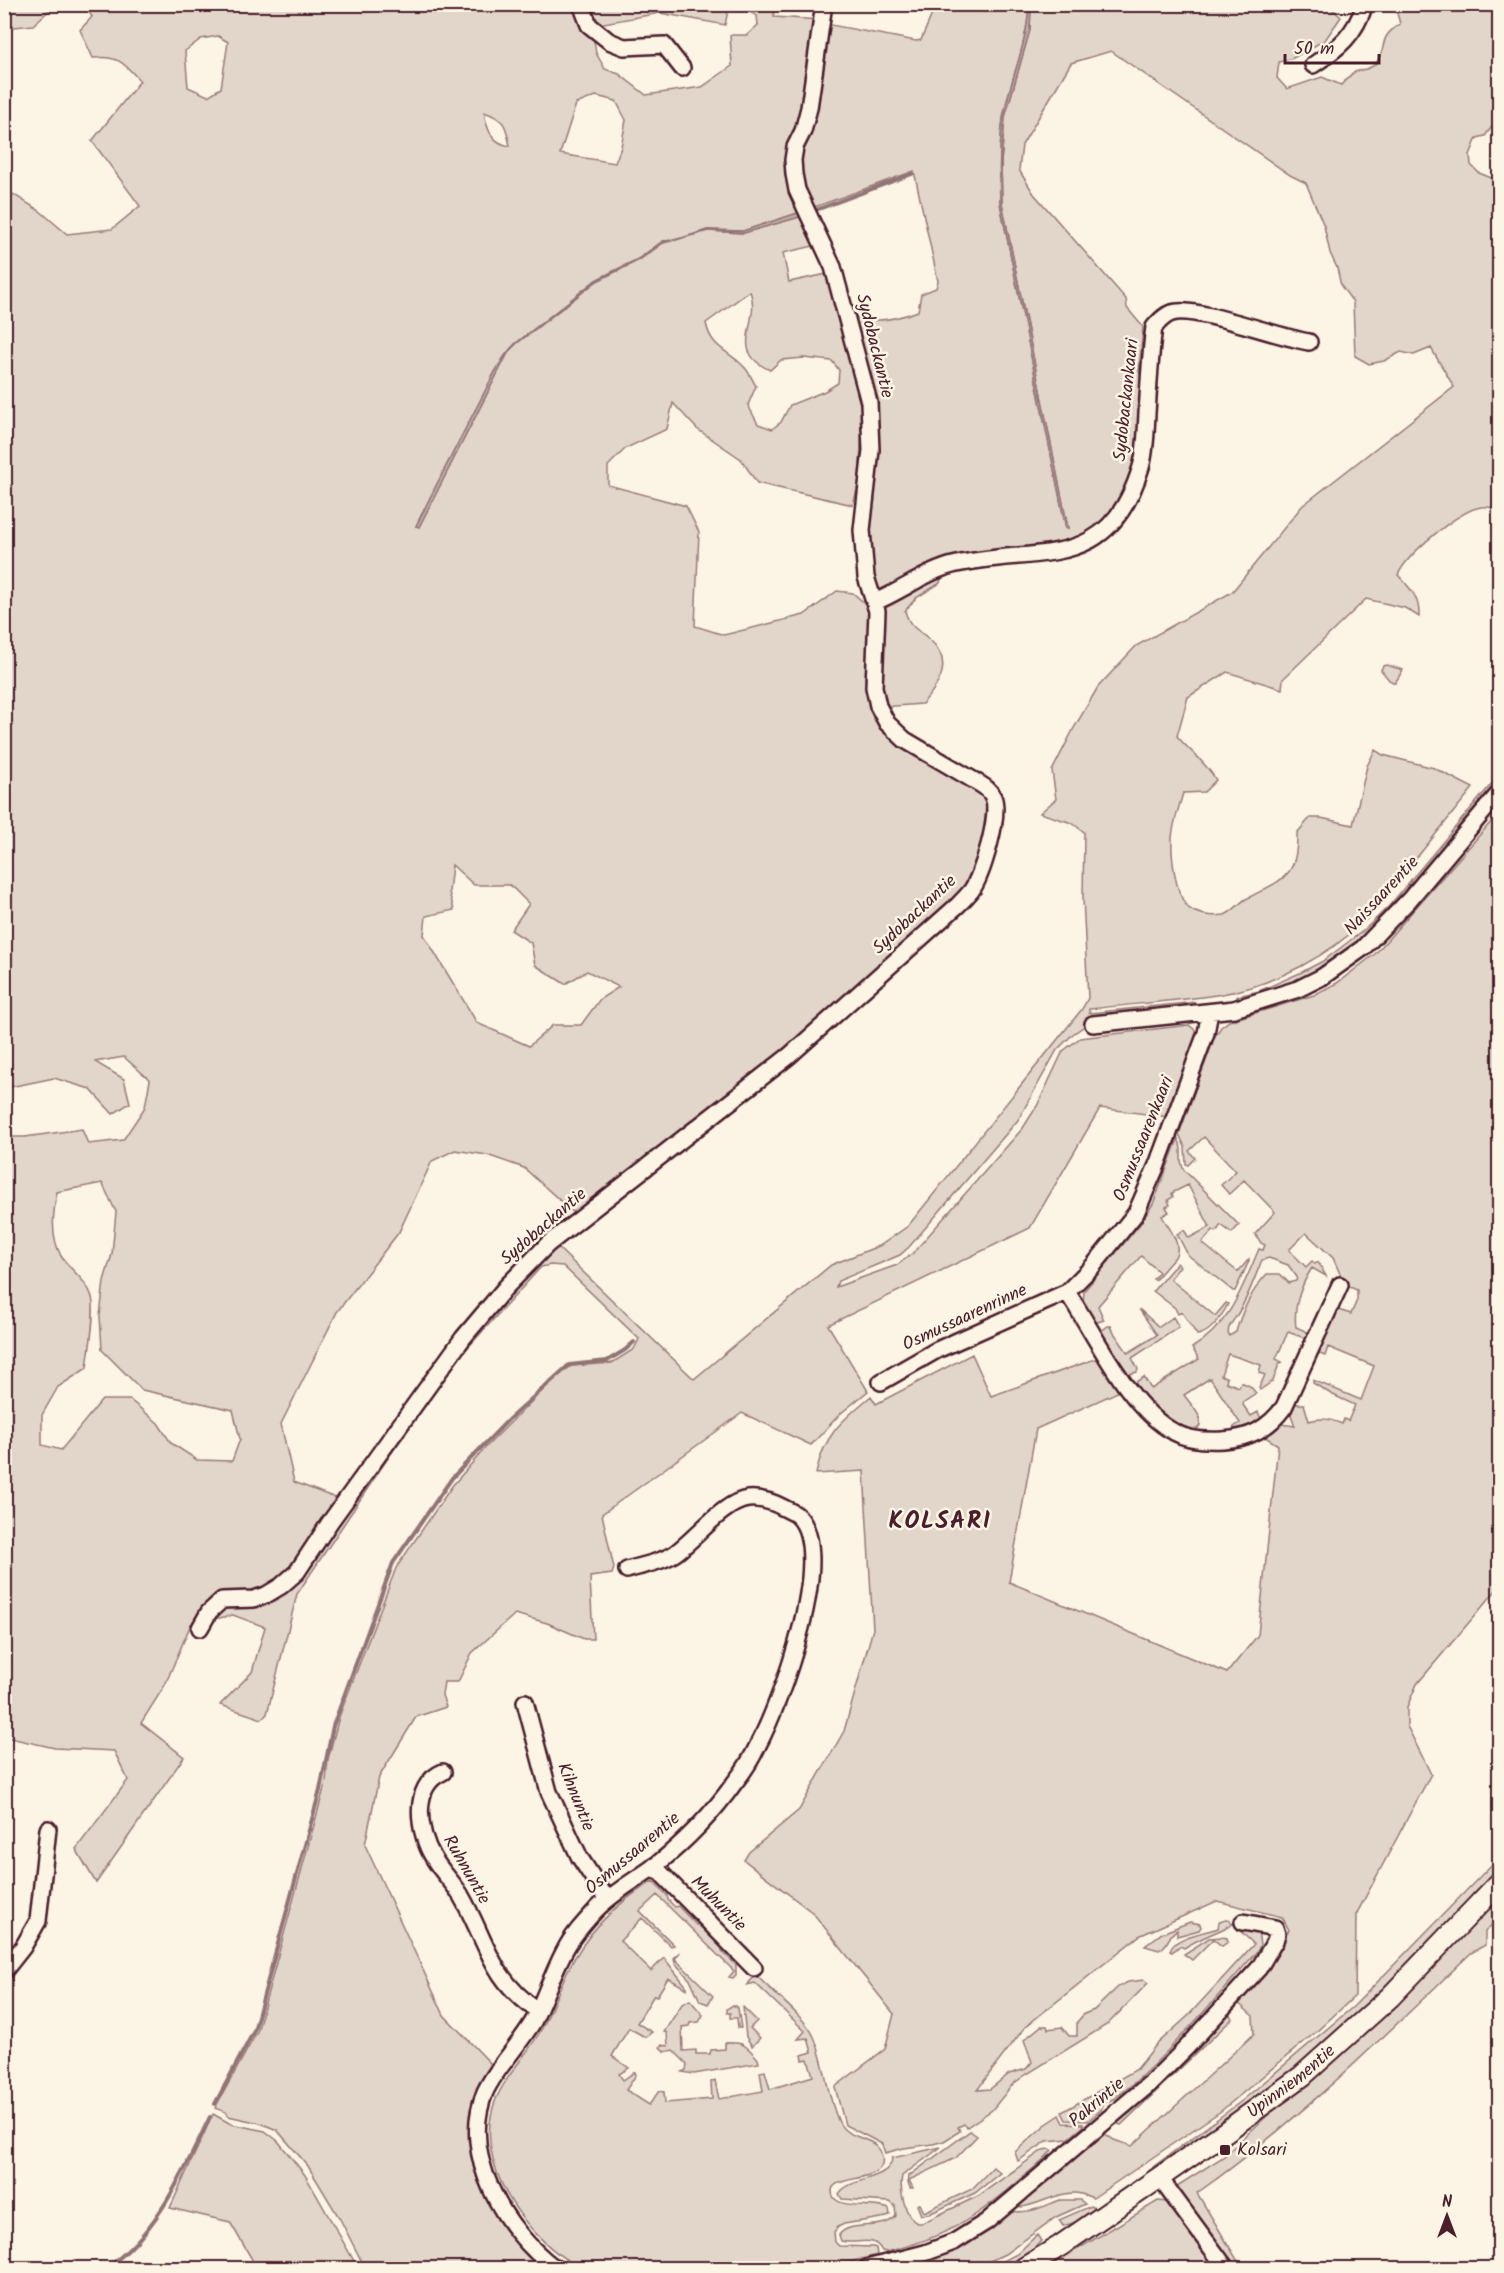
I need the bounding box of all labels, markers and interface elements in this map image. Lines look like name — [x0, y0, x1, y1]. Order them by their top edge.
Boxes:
scale bar — [1285, 27, 1380, 65]
text: 50 m — [1294, 35, 1334, 64]
street label: Sydobackantie — [847, 291, 901, 401]
street label: Sydobackankaari — [1106, 337, 1148, 463]
street label: Naissaarentie — [1337, 849, 1427, 943]
street label: Sydobackantie — [866, 868, 964, 962]
street label: Osmussaarenkaari — [1106, 1071, 1183, 1206]
street label: Sydobackantie — [494, 1181, 594, 1273]
street label: Osmussaarenrinne — [898, 1276, 1032, 1360]
district label: KOLSARI — [888, 1502, 992, 1541]
street label: Kihnuntie — [548, 1758, 602, 1836]
street label: Osmussaarentie — [579, 1805, 687, 1903]
street label: Ruhnuntie — [434, 1830, 498, 1910]
street label: Muhuntie — [683, 1869, 753, 1939]
street label: Upinniementie — [1241, 2038, 1342, 2126]
street label: Pakrintie — [1062, 2071, 1132, 2135]
place label: Kolsari — [1237, 2136, 1287, 2165]
marker: Kolsari — [1218, 2143, 1232, 2157]
north arrow — [1417, 2186, 1477, 2246]
text: N — [1442, 2190, 1452, 2215]

